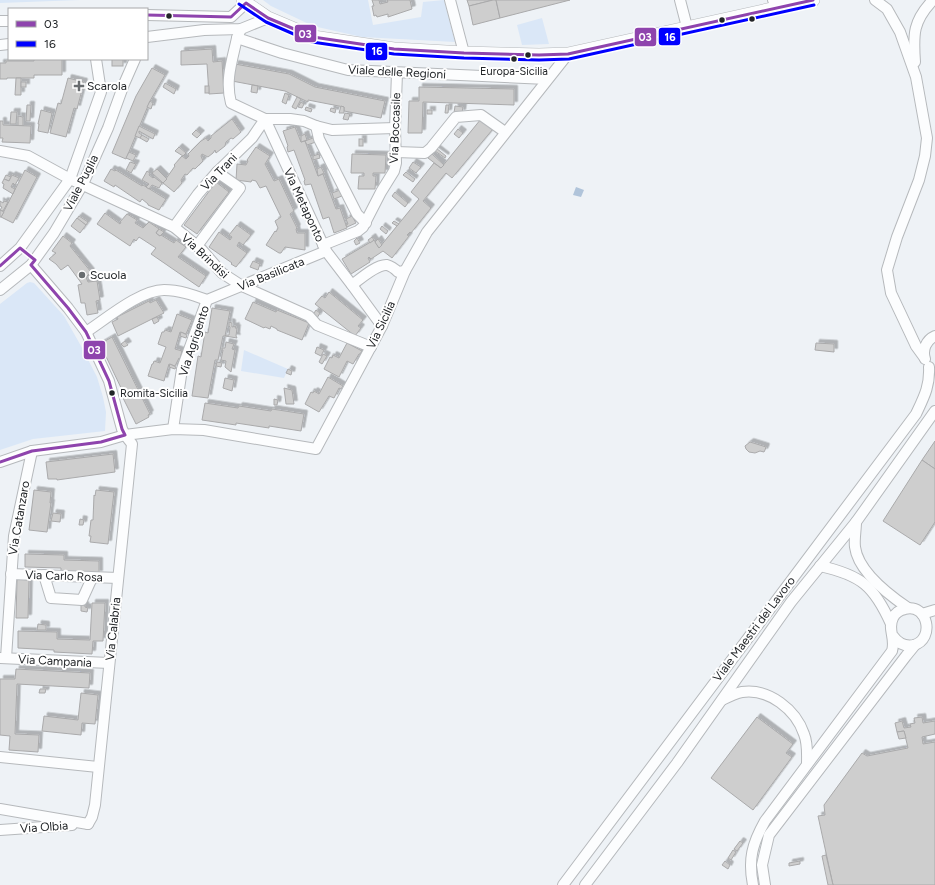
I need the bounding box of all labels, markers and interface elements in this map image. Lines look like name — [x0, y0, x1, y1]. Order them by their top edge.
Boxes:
legend — [8, 8, 148, 60]
unlabelled marker — [164, 11, 174, 21]
unlabelled marker — [747, 14, 757, 24]
unlabelled marker — [717, 15, 727, 25]
text: 03 — [44, 17, 58, 31]
line badge: 03 — [294, 24, 317, 43]
line badge: 03 — [634, 27, 657, 47]
line badge: 16 — [658, 27, 681, 46]
text: 03 — [298, 28, 312, 41]
text: 03 — [638, 31, 652, 44]
text: 16 — [664, 31, 676, 44]
text: 16 — [44, 37, 56, 51]
line badge: 16 — [365, 42, 388, 61]
text: 16 — [371, 45, 383, 58]
unlabelled marker — [523, 50, 533, 60]
marker: Europa-Sicilia — [509, 54, 519, 64]
street label: Viale delle Regioni — [348, 62, 446, 82]
place label: Europa-Sicilia — [480, 65, 548, 78]
place label: Scarola — [87, 79, 127, 93]
marker: Scarola — [74, 81, 84, 91]
street label: Via Boccasile — [387, 92, 403, 164]
street label: Via Trani — [198, 151, 240, 193]
street label: Viale Puglia — [61, 152, 101, 214]
street label: Via Metaponto — [281, 166, 327, 244]
street label: Via Brindisi — [179, 231, 231, 281]
street label: Via Basilicata — [236, 254, 306, 294]
place label: Scuola — [90, 268, 126, 282]
marker: Scuola — [77, 270, 87, 280]
street label: Via Sicilia — [364, 299, 398, 351]
street label: Via Agrigento — [176, 304, 212, 378]
line badge: 03 — [83, 340, 106, 360]
text: 03 — [87, 344, 101, 357]
place label: Romita-Sicilia — [120, 387, 188, 400]
marker: Romita-Sicilia — [107, 388, 117, 398]
street label: Via Catanzaro — [6, 480, 32, 556]
street label: Via Carlo Rosa — [25, 568, 103, 584]
street label: Viale Maestri del Lavoro — [710, 574, 798, 684]
street label: Via Calabria — [103, 597, 123, 661]
street label: Via Campania — [18, 652, 92, 670]
street label: Via Olbia — [20, 818, 68, 836]

